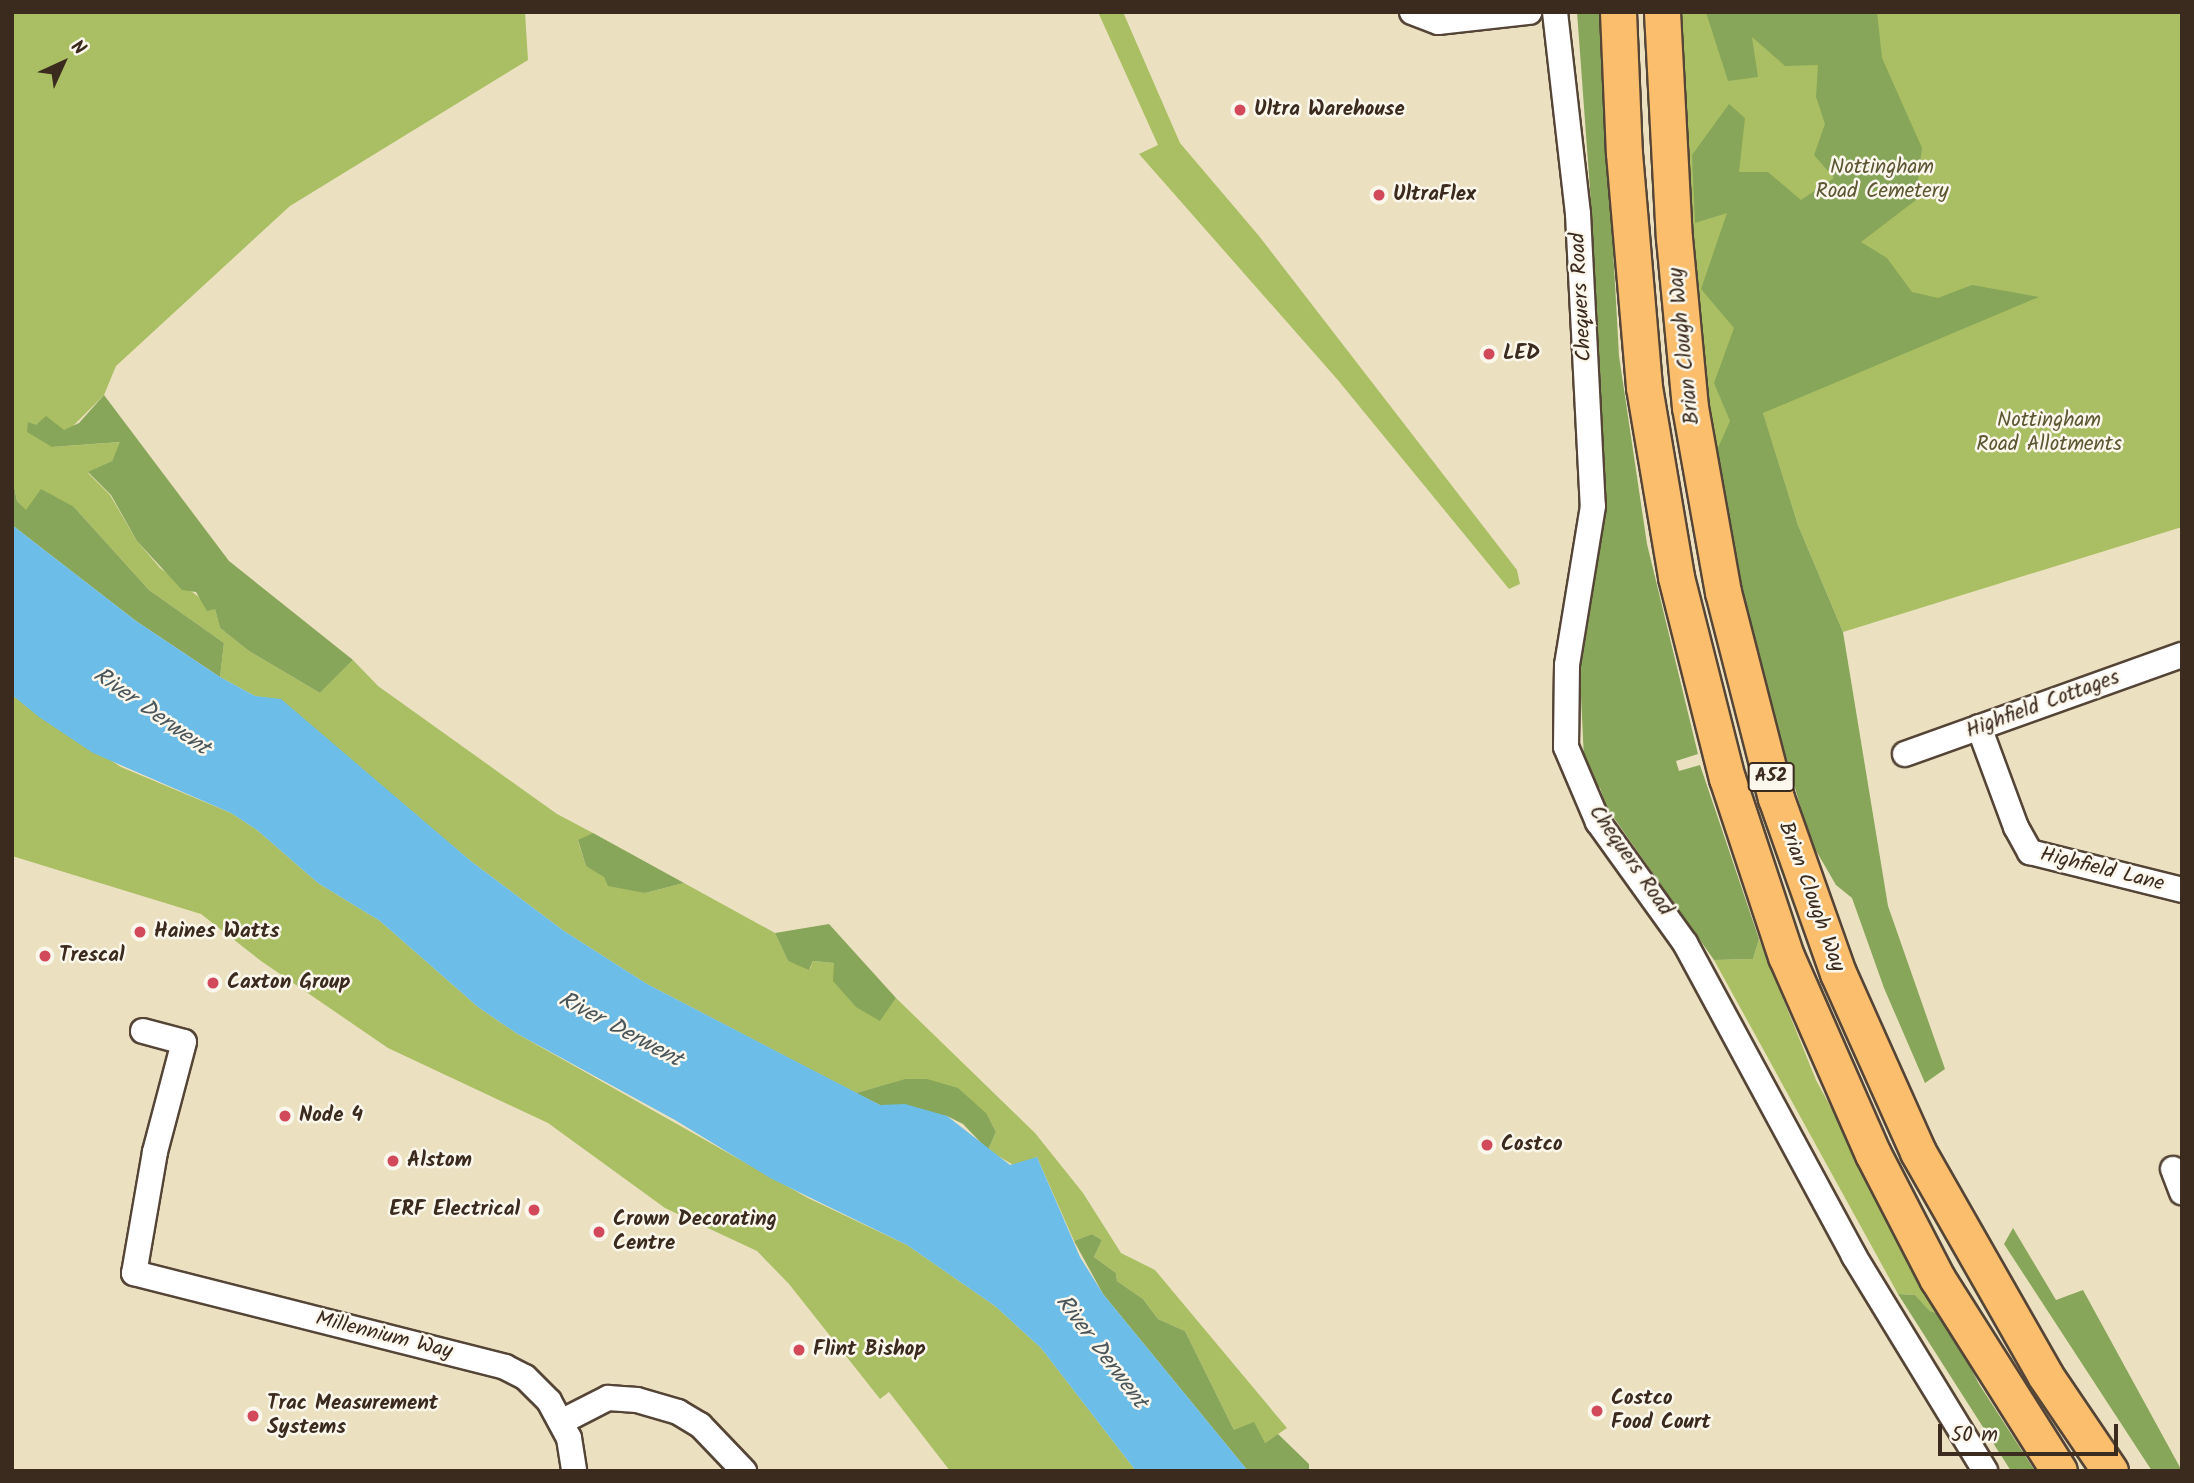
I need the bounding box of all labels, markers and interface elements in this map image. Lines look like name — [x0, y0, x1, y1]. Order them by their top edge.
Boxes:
north arrow — [28, 28, 98, 98]
text: N — [63, 33, 93, 63]
place label: Ultra Warehouse — [1254, 97, 1405, 123]
marker: Ultra Warehouse — [1232, 102, 1248, 118]
park label: Nottingham Road Cemetery — [1815, 155, 1949, 205]
place label: UltraFlex — [1393, 182, 1476, 208]
marker: UltraFlex — [1371, 187, 1387, 203]
street label: Chequers Road — [1566, 232, 1598, 362]
street label: Brian Clough Way — [1664, 266, 1706, 426]
place label: LED — [1503, 341, 1540, 367]
marker: LED — [1481, 346, 1497, 362]
park label: Nottingham Road Allotments — [1976, 408, 2122, 458]
water label: River Derwent — [88, 662, 214, 762]
street label: Highfield Cottages — [1963, 666, 2123, 744]
road number: A52 — [1746, 762, 1796, 792]
street label: Chequers Road — [1583, 801, 1677, 921]
street label: Brian Clough Way — [1772, 819, 1850, 975]
street label: Highfield Lane — [2037, 842, 2167, 898]
place label: Haines Watts — [154, 919, 280, 945]
marker: Haines Watts — [132, 924, 148, 940]
place label: Trescal — [59, 943, 125, 969]
marker: Trescal — [37, 948, 53, 964]
place label: Caxton Group — [227, 970, 351, 996]
marker: Caxton Group — [205, 975, 221, 991]
water label: River Derwent — [554, 986, 686, 1074]
place label: Node 4 — [299, 1103, 363, 1129]
marker: Node 4 — [277, 1108, 293, 1124]
place label: Costco — [1501, 1132, 1563, 1158]
marker: Costco — [1479, 1137, 1495, 1153]
place label: Alstom — [407, 1148, 472, 1174]
marker: Alstom — [385, 1153, 401, 1169]
place label: ERF Electrical — [390, 1197, 520, 1223]
marker: ERF Electrical — [526, 1202, 542, 1218]
place label: Crown Decorating Centre — [613, 1207, 777, 1257]
marker: Crown Decorating Centre — [591, 1224, 607, 1240]
water label: River Derwent — [1049, 1290, 1153, 1414]
street label: Millennium Way — [313, 1307, 455, 1365]
place label: Flint Bishop — [813, 1337, 926, 1363]
marker: Flint Bishop — [791, 1342, 807, 1358]
place label: Costco Food Court — [1611, 1386, 1711, 1436]
place label: Trac Measurement Systems — [267, 1391, 438, 1441]
marker: Costco Food Court — [1589, 1403, 1605, 1419]
marker: Trac Measurement Systems — [245, 1408, 261, 1424]
scale bar — [1942, 1410, 2122, 1454]
text: 50 m — [1951, 1419, 1998, 1452]

